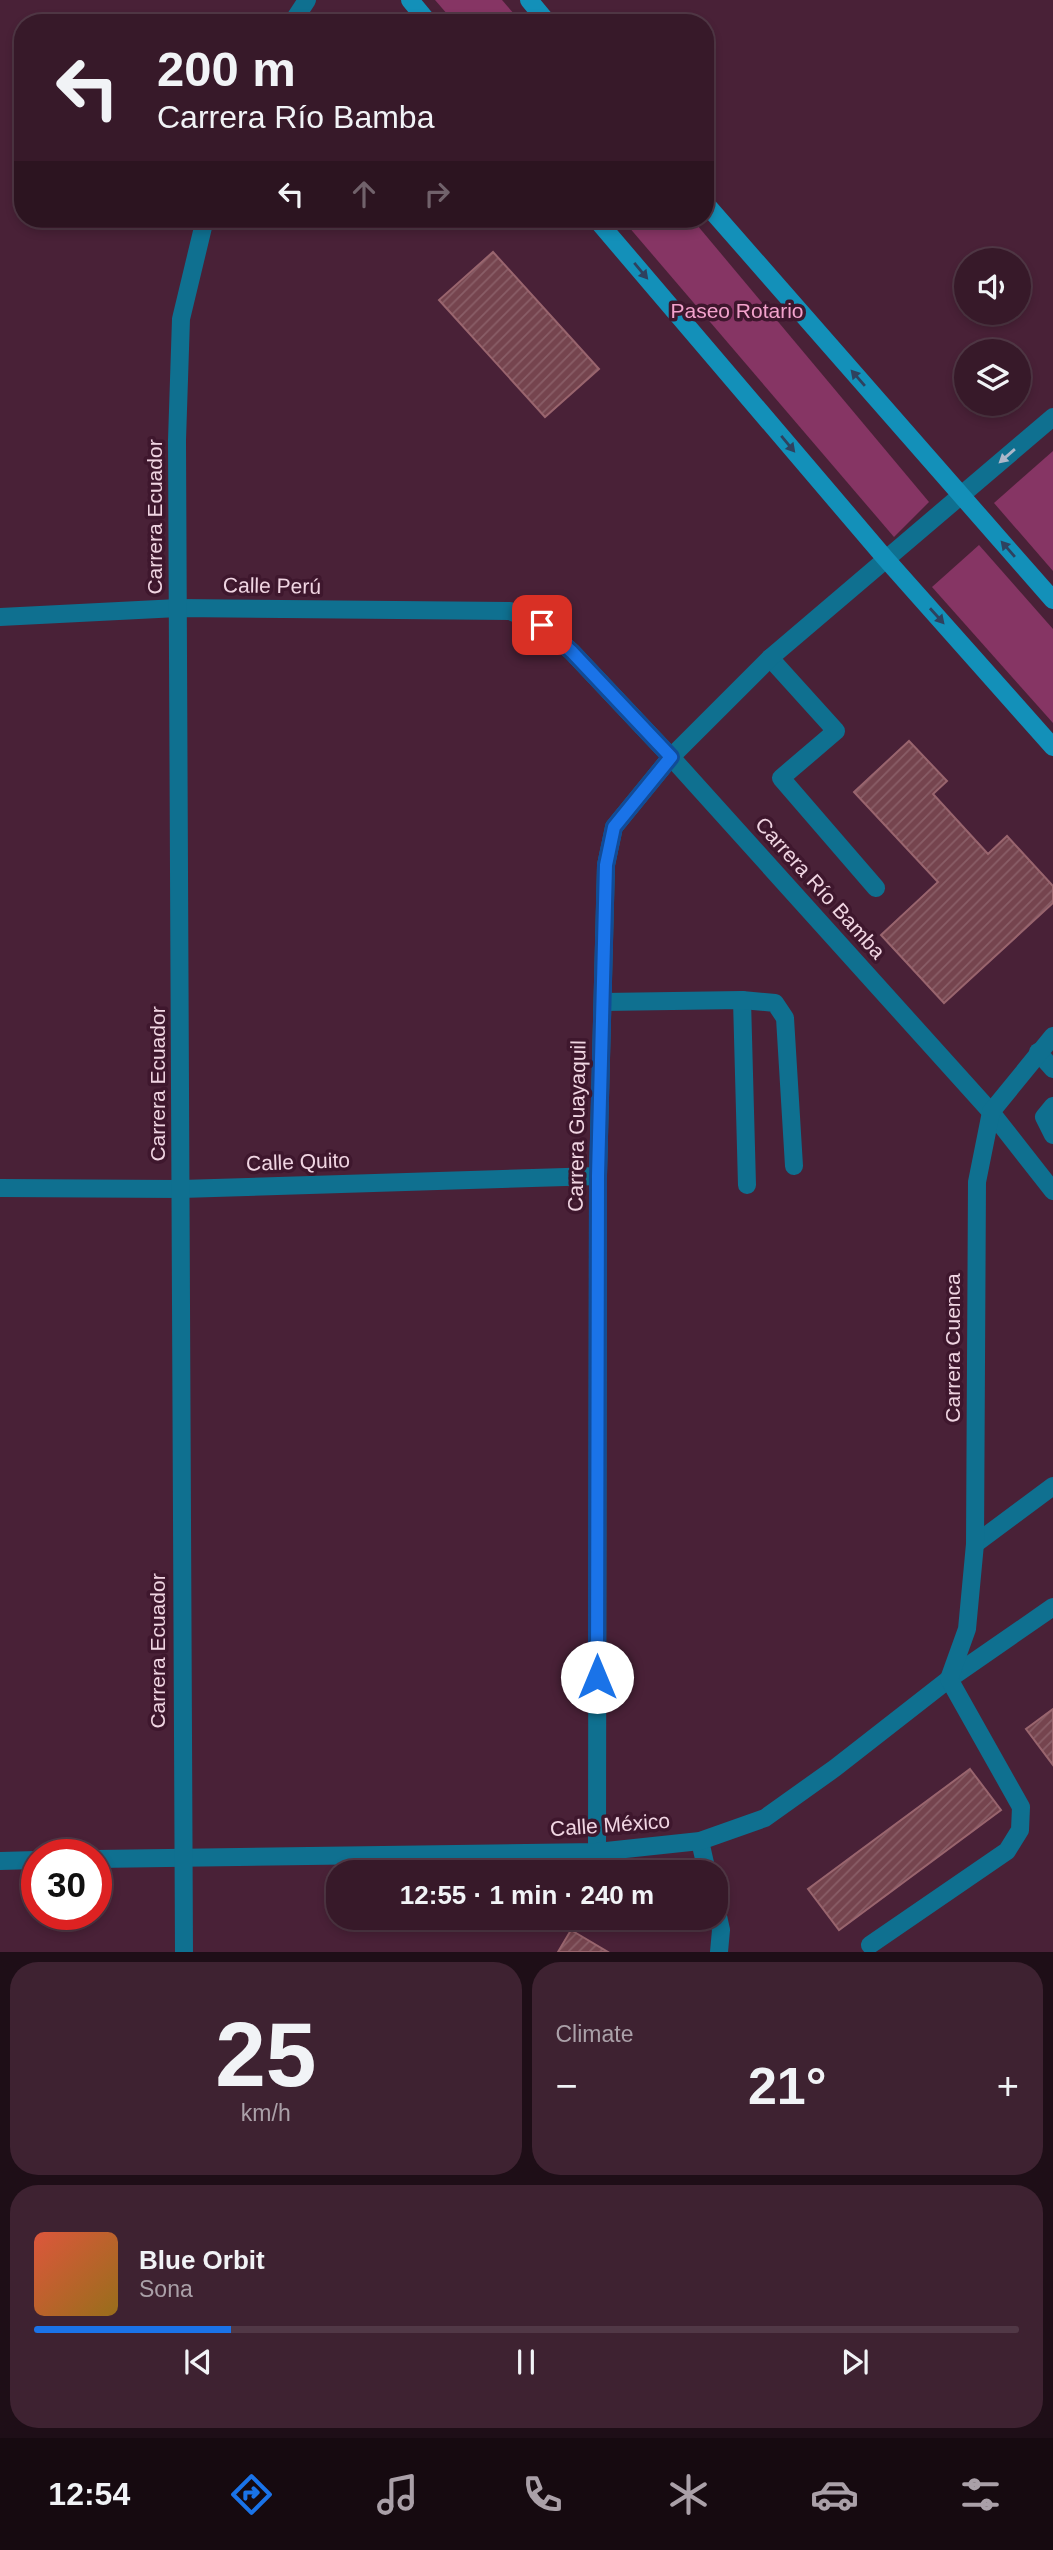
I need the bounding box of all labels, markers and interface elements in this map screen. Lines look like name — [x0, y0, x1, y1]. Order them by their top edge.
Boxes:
icon: left — [42, 42, 133, 133]
text: 200 m — [157, 42, 296, 96]
text: Carrera Río Bamba — [157, 99, 434, 135]
icon: left — [272, 175, 310, 213]
icon: ahead — [345, 175, 383, 213]
icon: right — [418, 175, 456, 213]
map controls — [954, 248, 1031, 416]
button: sound — [954, 248, 1031, 325]
one-way arrow — [633, 262, 648, 279]
park label: Paseo Rotario — [670, 299, 804, 322]
button: layers — [954, 339, 1031, 416]
one-way arrow — [850, 369, 866, 387]
one-way arrow — [780, 435, 796, 453]
street label: Carrera Ecuador — [143, 439, 166, 595]
one-way arrow — [998, 448, 1016, 464]
one-way arrow — [1000, 540, 1016, 558]
street label: Calle Perú — [223, 573, 321, 598]
pin — [512, 595, 572, 655]
icon: arrive — [523, 606, 561, 644]
one-way arrow — [929, 607, 945, 625]
street label: Carrera Río Bamba — [751, 812, 890, 963]
street label: Carrera Ecuador — [146, 1006, 169, 1162]
street label: Carrera Guayaquil — [564, 1040, 589, 1212]
street label: Calle Quito — [246, 1148, 350, 1175]
street label: Carrera Cuenca — [941, 1273, 964, 1423]
street label: Carrera Ecuador — [146, 1573, 169, 1729]
position arrow — [560, 1640, 634, 1714]
street label: Calle México — [549, 1809, 671, 1840]
speed limit sign: 30 — [21, 1839, 112, 1930]
text: 12:55 · 1 min · 240 m — [400, 1880, 654, 1910]
text: 25 — [215, 2004, 316, 2105]
text: Climate — [556, 2021, 633, 2047]
text: 21° — [748, 2057, 827, 2115]
text: − — [556, 2065, 578, 2107]
text: + — [997, 2065, 1019, 2107]
text: km/h — [241, 2100, 291, 2126]
text: Blue Orbit — [139, 2245, 265, 2275]
text: Sona — [139, 2276, 193, 2302]
icon: previous — [179, 2343, 217, 2381]
icon: pause — [507, 2343, 545, 2381]
icon: next — [836, 2343, 874, 2381]
icon: directions — [227, 2470, 276, 2519]
icon: music — [373, 2470, 422, 2519]
icon: phone — [518, 2470, 567, 2519]
icon: climate — [664, 2470, 713, 2519]
icon: car — [810, 2470, 859, 2519]
icon: filters — [956, 2470, 1005, 2519]
text: 12:54 — [48, 2476, 130, 2512]

